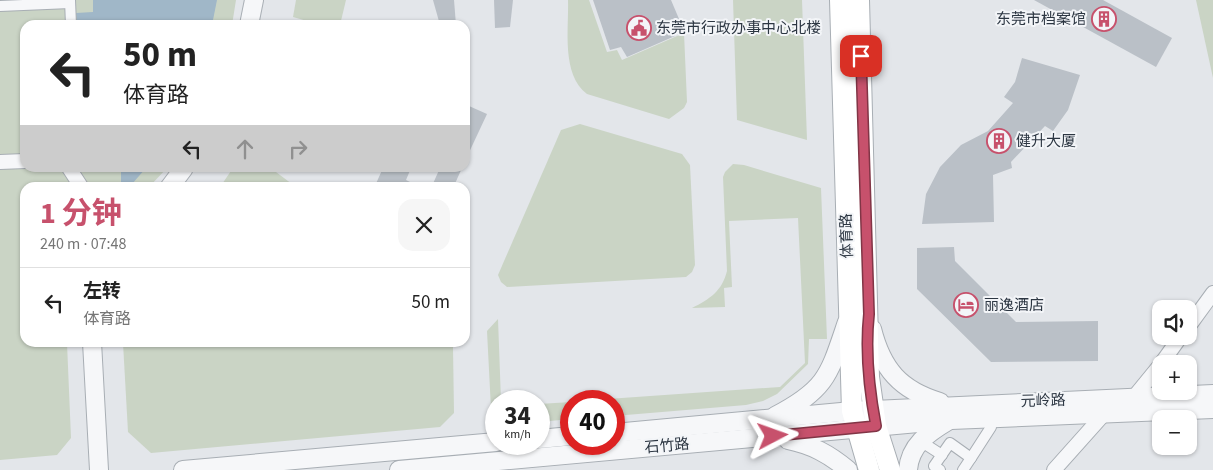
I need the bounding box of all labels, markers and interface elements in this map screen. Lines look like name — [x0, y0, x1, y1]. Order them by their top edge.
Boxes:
building icon: 东莞市档案馆 — [1091, 6, 1117, 32]
place label: 东莞市档案馆 — [996, 9, 1086, 30]
public building icon: 东莞市行政办事中心北楼 — [626, 15, 652, 41]
place label: 东莞市行政办事中心北楼 — [656, 18, 821, 39]
text: 50 m — [123, 30, 197, 80]
pin — [840, 35, 882, 77]
icon: left — [40, 40, 105, 105]
icon: arrive — [847, 42, 875, 70]
text: 体育路 — [123, 79, 189, 111]
building icon: 健升大厦 — [986, 128, 1012, 154]
place label: 健升大厦 — [1016, 131, 1076, 152]
icon: left — [178, 135, 206, 163]
icon: ahead — [231, 135, 259, 163]
icon: right — [284, 135, 312, 163]
text: 1 分钟 — [40, 192, 122, 235]
button: close — [398, 199, 450, 251]
street label: 体育路 — [836, 213, 858, 259]
text: 240 m · 07:48 — [40, 233, 127, 255]
text: 左转 — [83, 278, 121, 305]
icon: left — [40, 289, 68, 317]
text: 50 m — [412, 289, 450, 316]
hotel icon: 丽逸酒店 — [953, 292, 979, 318]
place label: 丽逸酒店 — [984, 295, 1044, 316]
map controls — [1152, 300, 1197, 455]
button: sound — [1152, 300, 1197, 345]
text: 体育路 — [83, 308, 131, 330]
button: + — [1152, 355, 1197, 400]
speed limit sign: 40 — [560, 390, 625, 455]
street label: 元岭路 — [1020, 390, 1066, 412]
text: 34 — [504, 398, 531, 434]
position arrow — [746, 409, 798, 461]
button: − — [1152, 410, 1197, 455]
text: km/h — [504, 426, 531, 443]
street label: 石竹路 — [644, 434, 690, 458]

